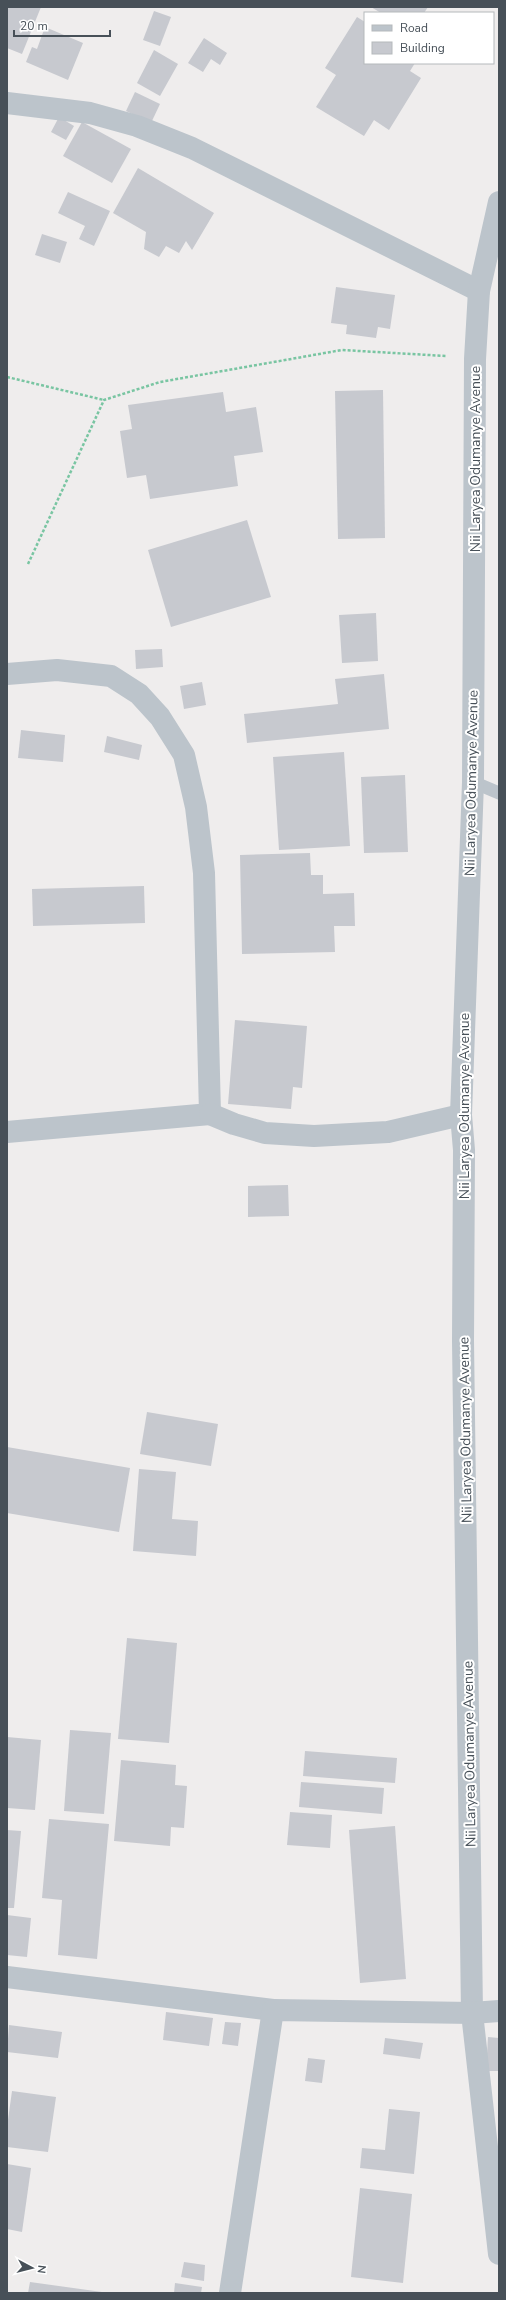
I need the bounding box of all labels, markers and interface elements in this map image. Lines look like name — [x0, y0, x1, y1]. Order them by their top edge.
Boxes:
scale bar — [14, 12, 110, 38]
legend — [364, 12, 494, 64]
text: 20 m — [20, 18, 48, 34]
text: Road — [400, 20, 428, 36]
text: Building — [400, 40, 445, 56]
street label: Nii Laryea Odumanye Avenue — [466, 366, 485, 552]
street label: Nii Laryea Odumanye Avenue — [460, 690, 483, 876]
street label: Nii Laryea Odumanye Avenue — [455, 1013, 474, 1199]
street label: Nii Laryea Odumanye Avenue — [454, 1337, 477, 1523]
street label: Nii Laryea Odumanye Avenue — [458, 1661, 481, 1847]
north arrow — [12, 2248, 52, 2288]
text: N — [33, 2264, 49, 2274]

